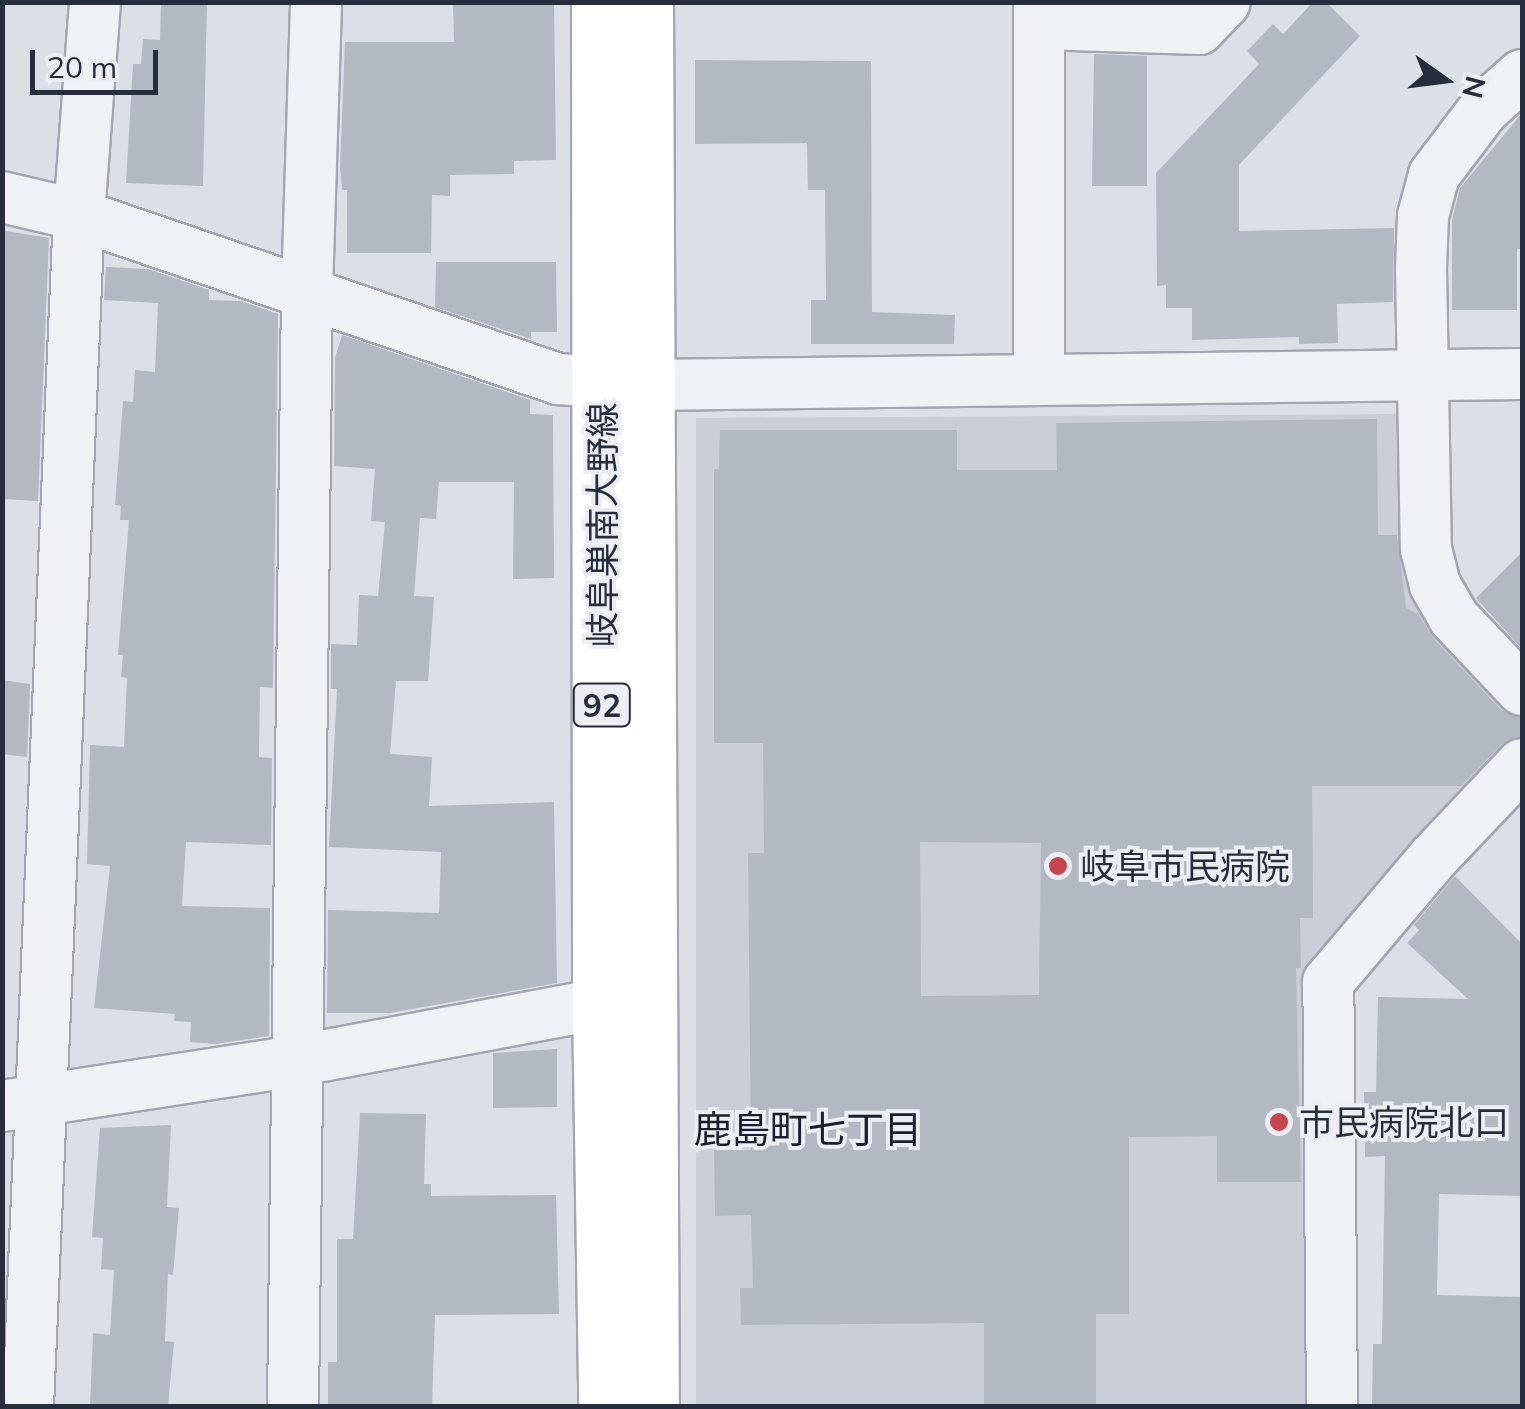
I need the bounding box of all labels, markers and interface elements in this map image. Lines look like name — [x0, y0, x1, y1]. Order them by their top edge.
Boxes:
scale bar — [35, 30, 162, 92]
north arrow — [1395, 30, 1495, 130]
text: 20 m — [47, 48, 117, 86]
text: N — [1455, 73, 1494, 102]
street label: 岐阜巣南大野線 — [581, 403, 623, 647]
road number: 92 — [572, 678, 632, 732]
place label: 岐阜市民病院 — [1080, 845, 1290, 887]
marker: 岐阜市民病院 — [1045, 853, 1071, 879]
place label: 市民病院北口 — [1299, 1101, 1509, 1143]
district label: 鹿島町七丁目 — [694, 1107, 922, 1153]
marker: 市民病院北口 — [1268, 1111, 1290, 1133]

